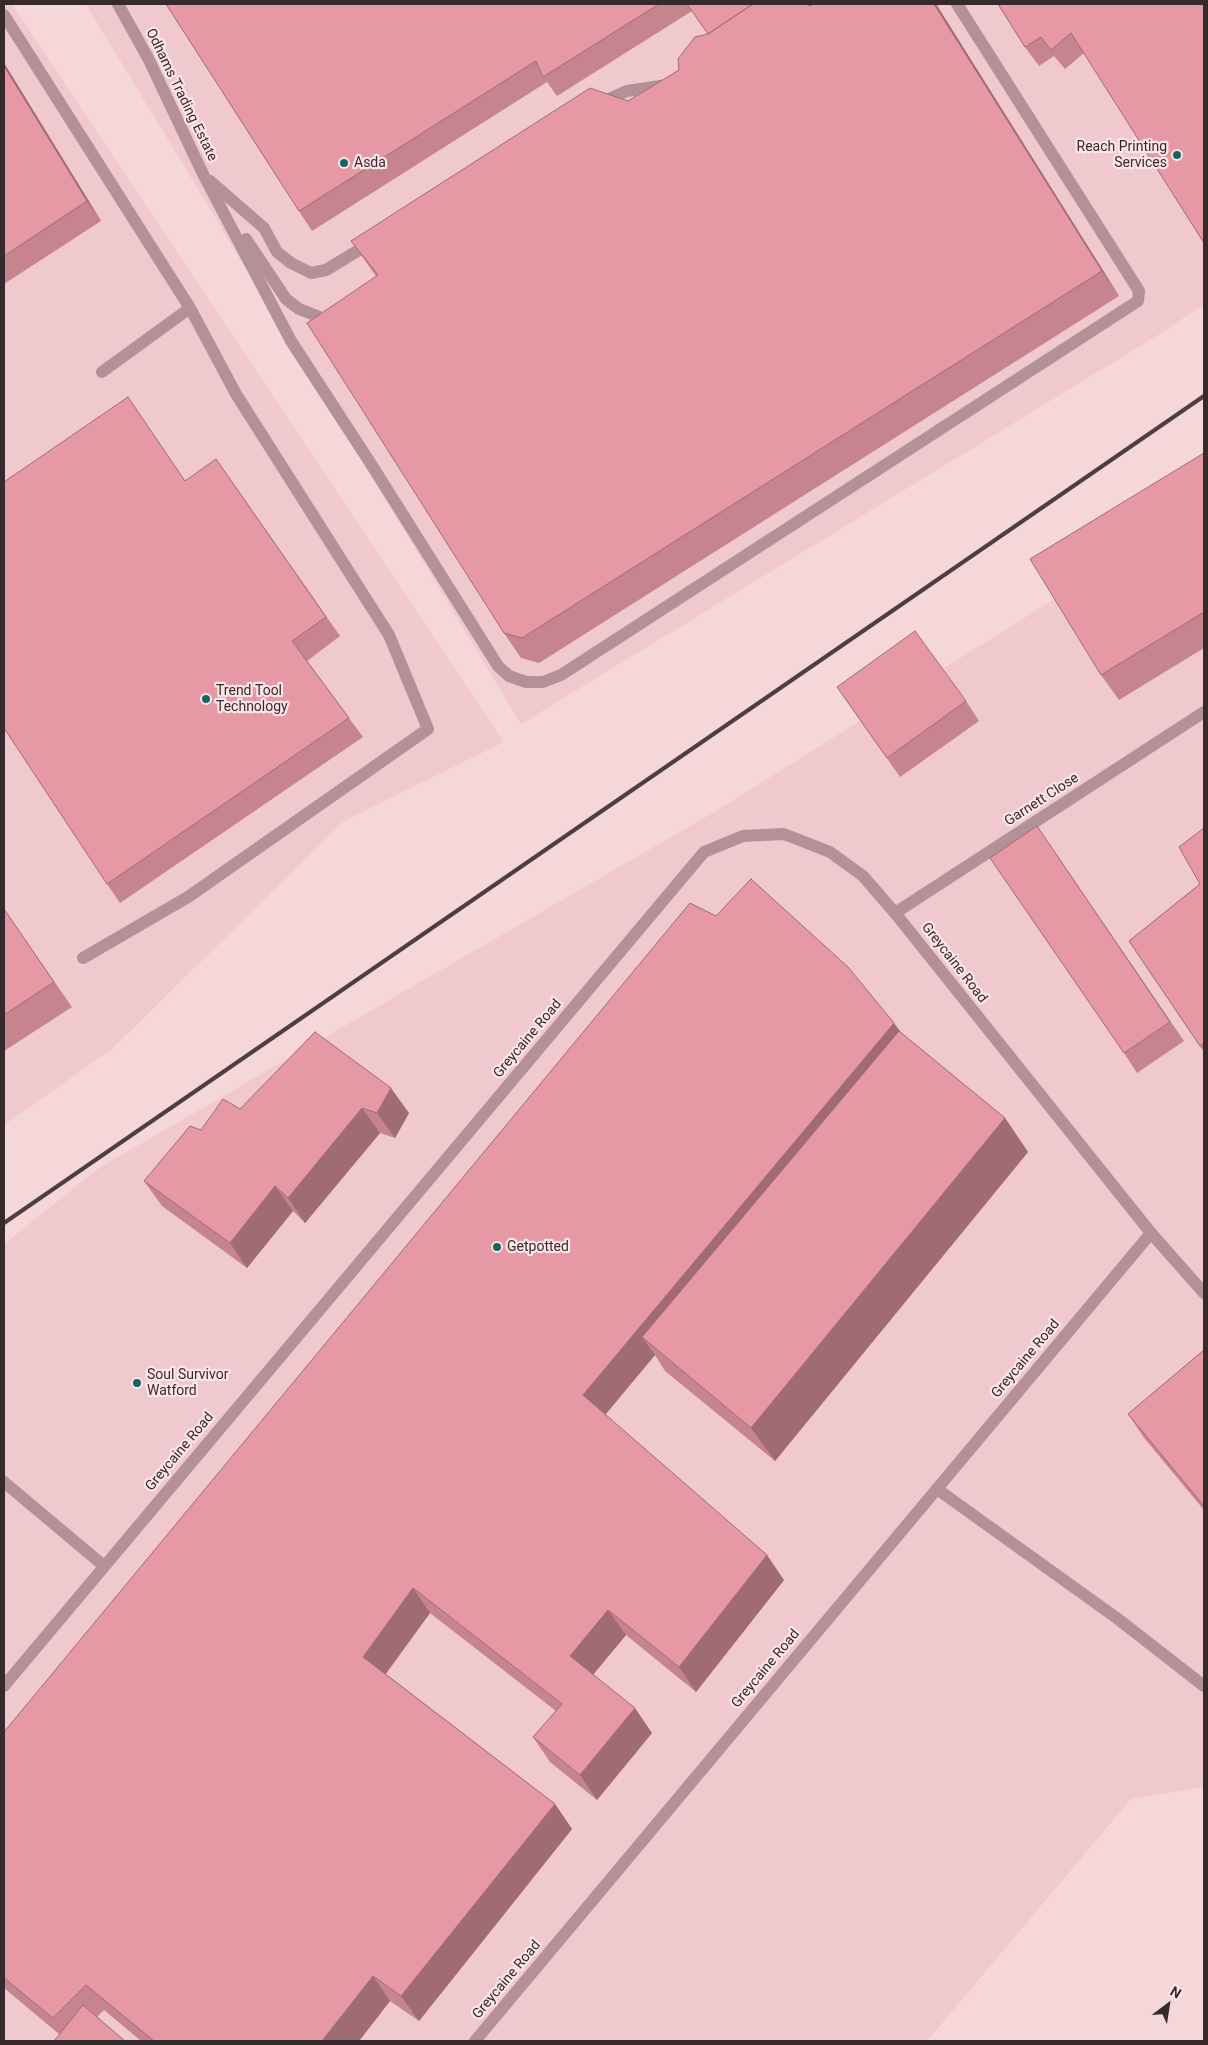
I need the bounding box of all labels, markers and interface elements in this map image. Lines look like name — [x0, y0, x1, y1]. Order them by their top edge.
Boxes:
street label: Odhams Trading Estate — [142, 26, 220, 164]
place label: Reach Printing Services — [1077, 139, 1167, 172]
marker: Reach Printing Services — [1171, 149, 1183, 161]
place label: Asda — [354, 155, 386, 171]
marker: Asda — [338, 157, 350, 169]
place label: Trend Tool Technology — [216, 683, 288, 716]
marker: Trend Tool Technology — [200, 693, 212, 705]
street label: Garnett Close — [1002, 770, 1082, 830]
street label: Greycaine Road — [917, 920, 991, 1006]
street label: Greycaine Road — [490, 996, 566, 1082]
place label: Getpotted — [507, 1239, 569, 1255]
marker: Getpotted — [491, 1241, 503, 1253]
street label: Greycaine Road — [988, 1316, 1064, 1402]
place label: Soul Survivor Watford — [147, 1367, 228, 1400]
marker: Soul Survivor Watford — [131, 1377, 143, 1389]
street label: Greycaine Road — [142, 1409, 218, 1495]
street label: Greycaine Road — [728, 1626, 804, 1712]
street label: Greycaine Road — [469, 1937, 545, 2023]
north arrow — [1143, 1980, 1193, 2030]
text: N — [1167, 1983, 1184, 2002]

